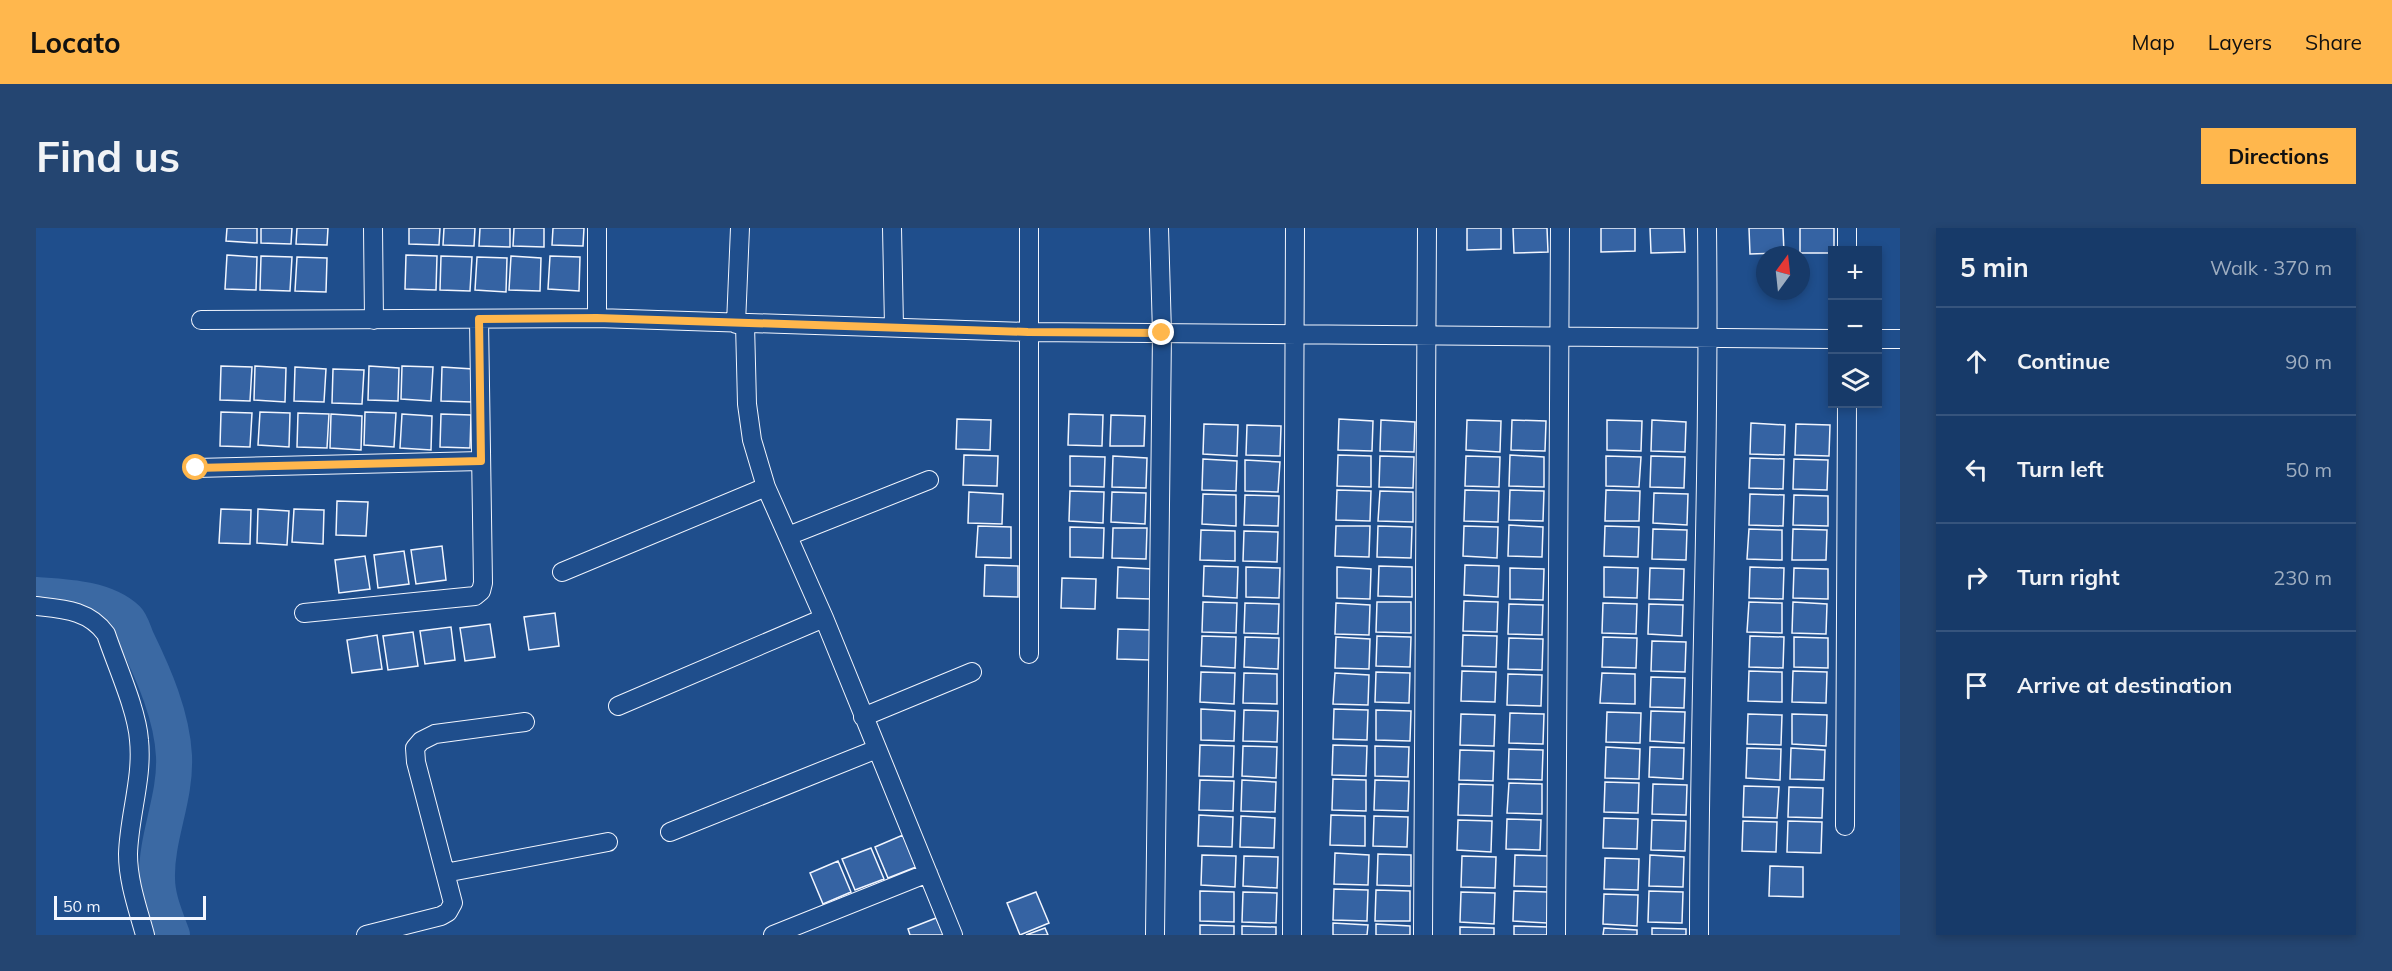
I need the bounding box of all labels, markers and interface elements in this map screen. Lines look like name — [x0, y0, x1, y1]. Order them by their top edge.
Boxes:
text: Locato — [30, 25, 121, 60]
text: Map — [2132, 29, 2175, 55]
text: Layers — [2208, 29, 2272, 55]
text: Share — [2305, 29, 2362, 55]
button: Directions — [2201, 128, 2356, 184]
text: Find us — [36, 130, 180, 183]
north arrow — [1756, 246, 1810, 300]
map controls — [1828, 246, 1882, 408]
button: + — [1828, 246, 1882, 300]
text: 5 min — [1960, 251, 2029, 284]
text: Walk · 370 m — [2210, 255, 2332, 280]
button: − — [1828, 300, 1882, 354]
route end — [1148, 319, 1174, 345]
icon: ahead — [1960, 345, 1993, 378]
text: Continue — [2017, 347, 2110, 375]
text: 90 m — [2285, 349, 2332, 374]
button: layers — [1828, 354, 1882, 408]
icon: left — [1960, 453, 1993, 486]
route start — [182, 454, 208, 480]
text: Turn left — [2017, 455, 2104, 483]
text: 50 m — [2285, 457, 2332, 482]
icon: right — [1960, 561, 1993, 594]
text: Turn right — [2017, 563, 2120, 591]
text: 230 m — [2273, 565, 2332, 590]
icon: arrive — [1960, 669, 1993, 702]
text: Arrive at destination — [2017, 671, 2232, 699]
scale bar — [54, 893, 206, 920]
text: 50 m — [63, 896, 100, 916]

